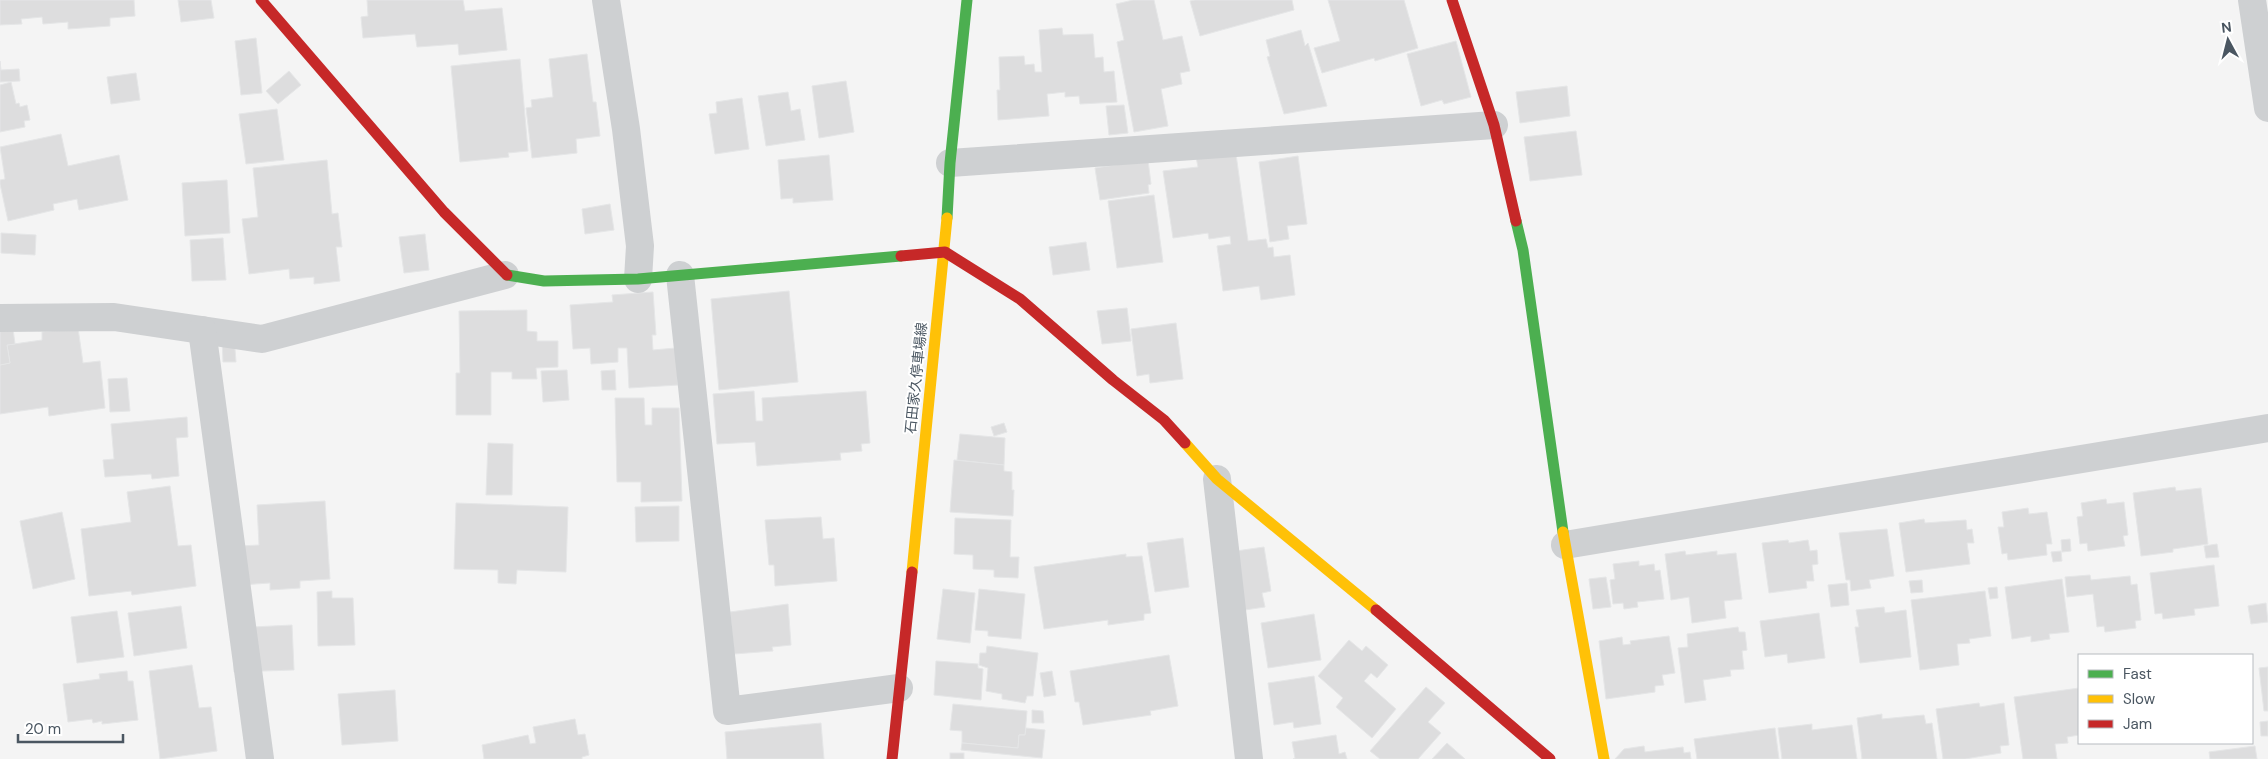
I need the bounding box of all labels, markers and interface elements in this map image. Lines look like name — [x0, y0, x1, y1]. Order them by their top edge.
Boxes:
north arrow — [2203, 15, 2253, 65]
text: N — [2220, 18, 2233, 37]
street label: 石田家久停車場線 — [901, 321, 931, 435]
legend — [2078, 654, 2253, 744]
text: Fast — [2123, 664, 2152, 684]
text: Slow — [2123, 689, 2156, 709]
scale bar — [18, 712, 122, 744]
text: Jam — [2123, 714, 2152, 734]
text: 20 m — [25, 719, 61, 739]

